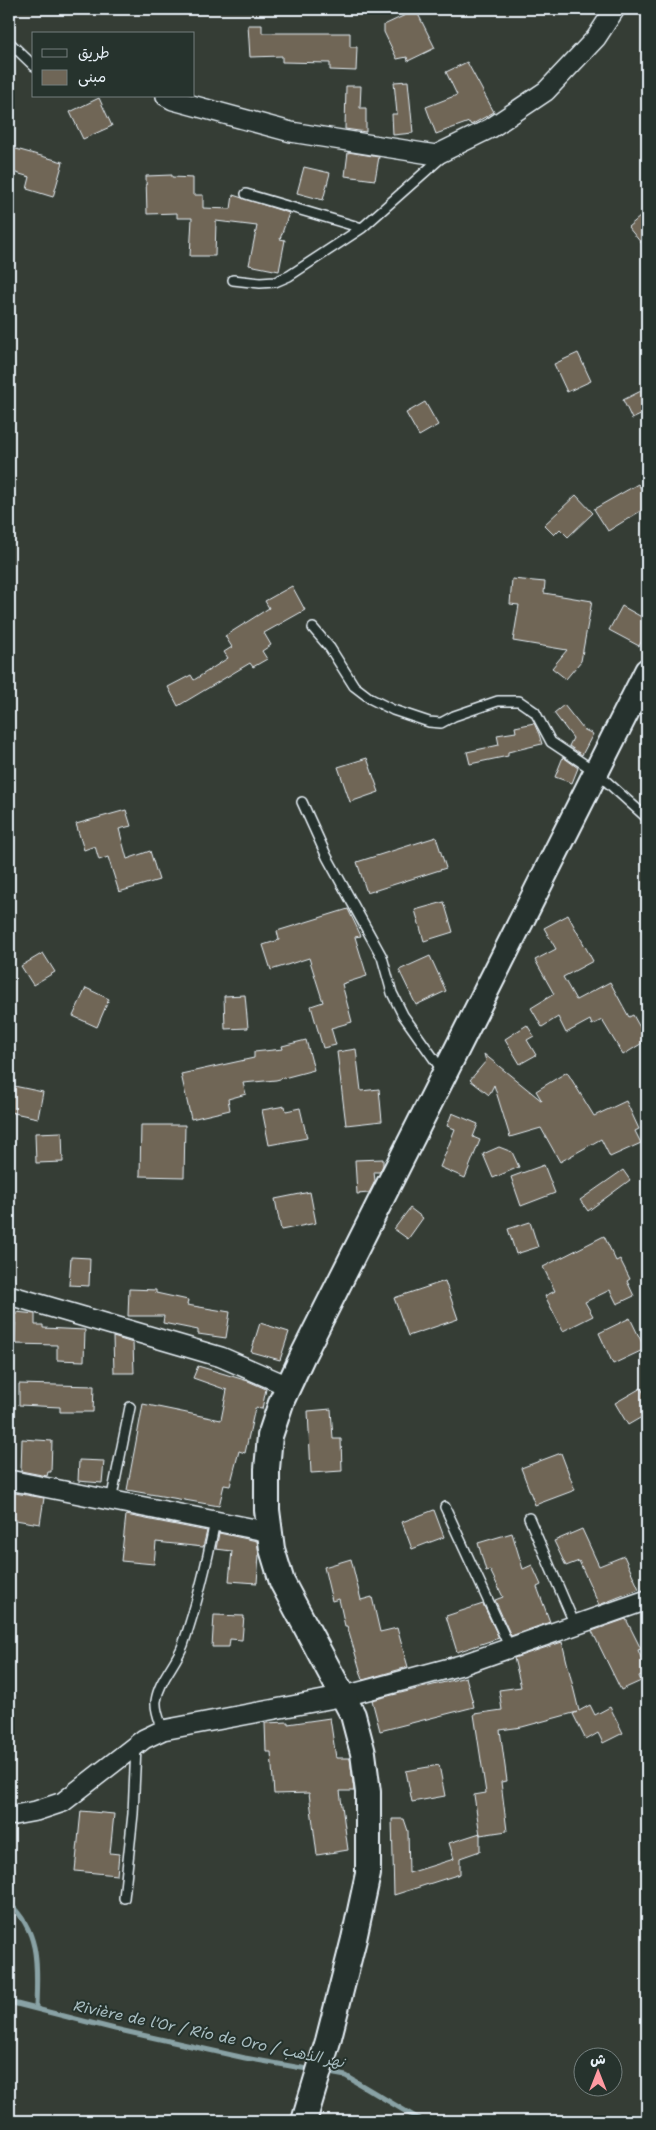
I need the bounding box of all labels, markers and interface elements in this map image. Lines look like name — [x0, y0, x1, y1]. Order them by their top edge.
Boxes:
legend — [32, 32, 195, 98]
text: طريق — [78, 43, 110, 63]
text: مبنى — [78, 67, 106, 87]
water label: Rivière de l'Or / Río de Oro / نهر الذهب — [72, 1996, 348, 2073]
north arrow — [574, 2048, 624, 2098]
text: ش — [590, 2050, 606, 2068]

